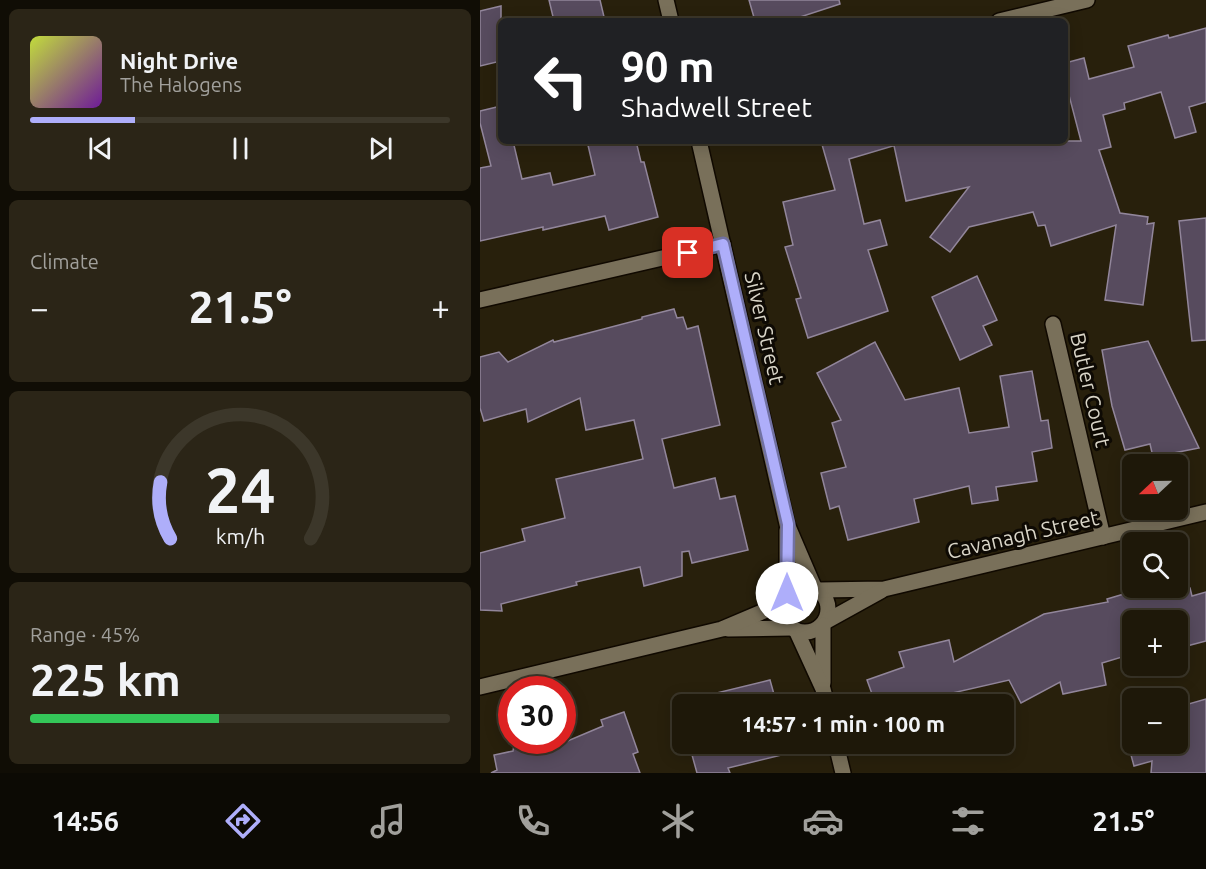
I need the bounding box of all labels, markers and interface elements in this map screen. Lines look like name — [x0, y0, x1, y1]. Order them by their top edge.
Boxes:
icon: left — [522, 42, 600, 120]
text: 90 m — [621, 43, 715, 90]
text: Night Drive — [120, 48, 238, 73]
text: The Halogens — [120, 73, 242, 96]
text: Shadwell Street — [621, 92, 812, 122]
icon: previous — [84, 132, 117, 165]
icon: pause — [224, 132, 257, 165]
icon: next — [364, 132, 397, 165]
pin — [662, 227, 713, 278]
icon: arrive — [671, 236, 704, 269]
text: Climate — [30, 250, 99, 273]
street label: Silver Street — [740, 269, 790, 386]
text: 21.5° — [188, 281, 292, 332]
text: − — [30, 289, 49, 326]
text: + — [431, 289, 450, 326]
street label: Butler Court — [1066, 330, 1116, 449]
north arrow — [1122, 454, 1188, 520]
map controls — [1122, 454, 1188, 754]
text: 24 — [205, 455, 275, 525]
street label: Cavanagh Street — [945, 505, 1101, 563]
text: km/h — [215, 524, 265, 548]
button: search — [1122, 532, 1188, 598]
position arrow — [755, 561, 819, 625]
button: + — [1122, 610, 1188, 676]
text: Range · 45% — [30, 623, 140, 646]
text: 225 km — [30, 654, 181, 705]
speed limit sign: 30 — [498, 676, 576, 754]
button: − — [1122, 688, 1188, 754]
text: 14:57 · 1 min · 100 m — [741, 711, 945, 736]
icon: directions — [222, 800, 264, 842]
icon: music — [367, 800, 409, 842]
icon: phone — [512, 800, 554, 842]
icon: climate — [657, 800, 699, 842]
icon: car — [802, 800, 844, 842]
icon: filters — [947, 800, 989, 842]
text: 14:56 — [52, 806, 119, 836]
text: 21.5° — [1093, 806, 1154, 836]

